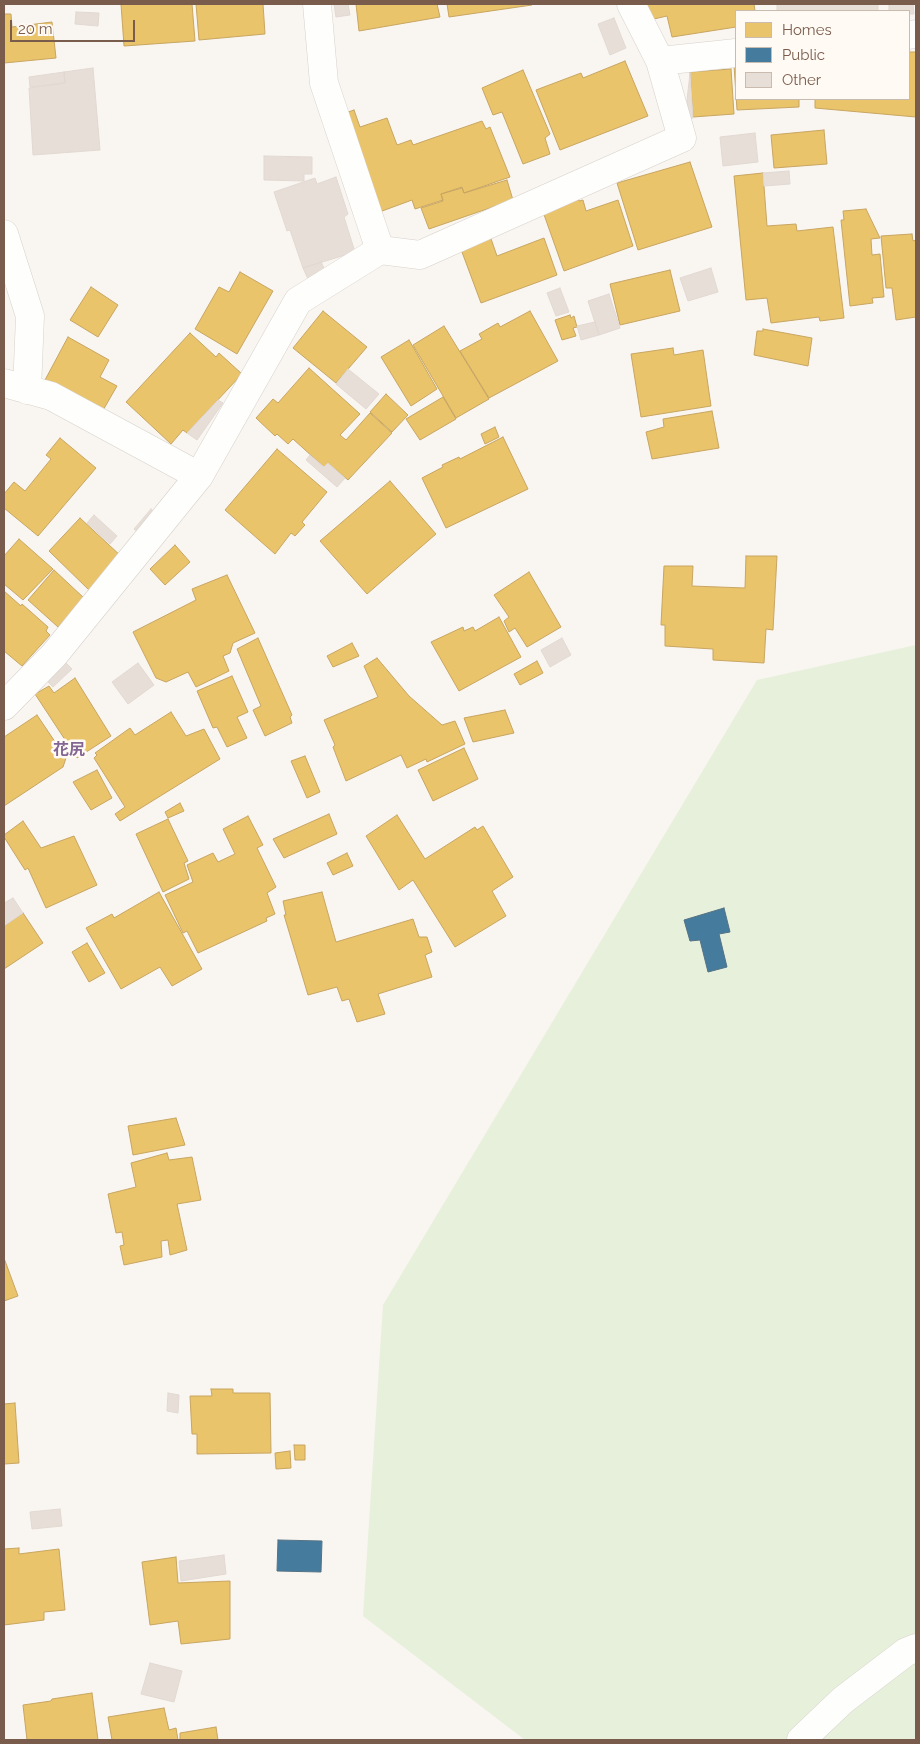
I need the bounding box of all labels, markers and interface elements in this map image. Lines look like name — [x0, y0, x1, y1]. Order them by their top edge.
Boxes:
scale bar — [12, 10, 138, 42]
legend — [735, 10, 910, 100]
text: 20 m — [18, 20, 53, 38]
text: Homes — [782, 21, 832, 39]
text: Public — [782, 46, 825, 64]
text: Other — [782, 71, 821, 89]
district label: 花尻 — [53, 740, 85, 760]

